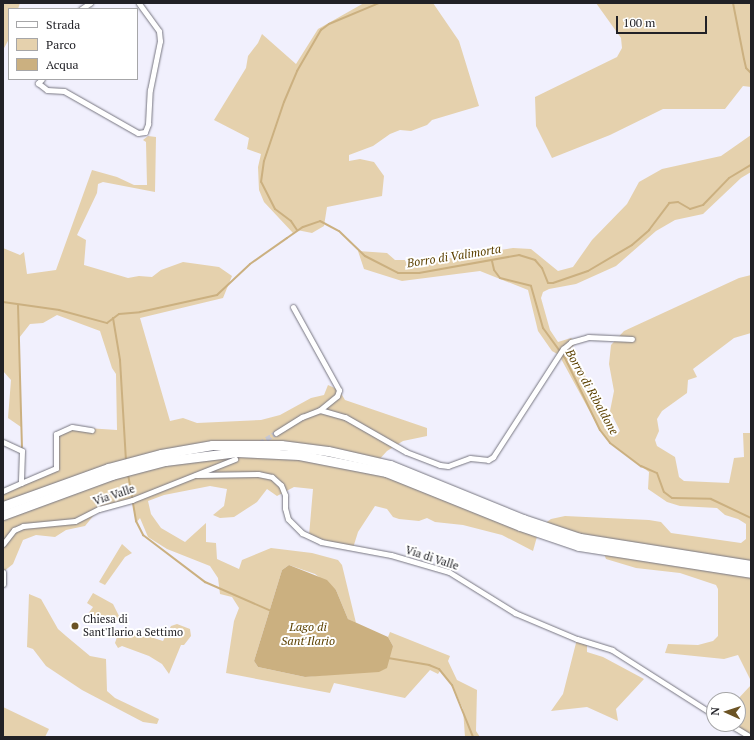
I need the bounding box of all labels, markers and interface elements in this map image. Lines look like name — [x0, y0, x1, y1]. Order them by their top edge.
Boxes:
legend — [8, 8, 138, 80]
scale bar — [618, 8, 709, 34]
text: 100 m — [623, 15, 655, 30]
text: Strada — [46, 17, 80, 32]
text: Parco — [46, 37, 76, 52]
text: Acqua — [46, 57, 79, 72]
water label: Borro di Valimorta — [406, 241, 502, 271]
water label: Borro di Ribaldone — [562, 347, 622, 437]
street label: Via Valle — [91, 482, 137, 508]
street label: Via di Valle — [404, 543, 460, 573]
place label: Chiesa di Sant'Ilario a Settimo — [83, 613, 183, 639]
water label: Lago di Sant'Ilario — [281, 620, 335, 648]
marker: Chiesa di Sant'Ilario a Settimo — [70, 621, 80, 631]
north arrow — [706, 692, 746, 732]
text: N — [708, 707, 722, 716]

